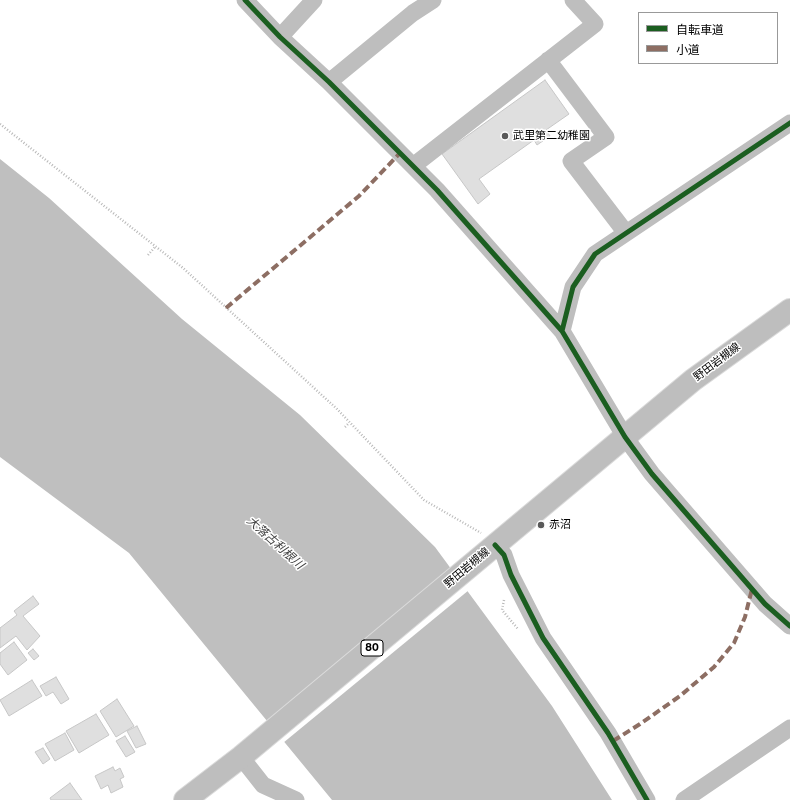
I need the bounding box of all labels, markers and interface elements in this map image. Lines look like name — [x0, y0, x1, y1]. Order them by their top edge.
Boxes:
legend — [638, 12, 778, 64]
text: 自転車道 — [676, 22, 724, 37]
text: 小道 — [676, 42, 700, 57]
place label: 武里第二幼稚園 — [513, 129, 590, 143]
marker: 武里第二幼稚園 — [500, 131, 510, 141]
street label: 野田岩槻線 — [691, 340, 743, 384]
water label: 大落古利根川 — [243, 514, 307, 572]
place label: 赤沼 — [549, 518, 571, 532]
marker: 赤沼 — [536, 520, 546, 530]
street label: 野田岩槻線 — [442, 545, 492, 591]
road number: 80 — [361, 640, 383, 656]

